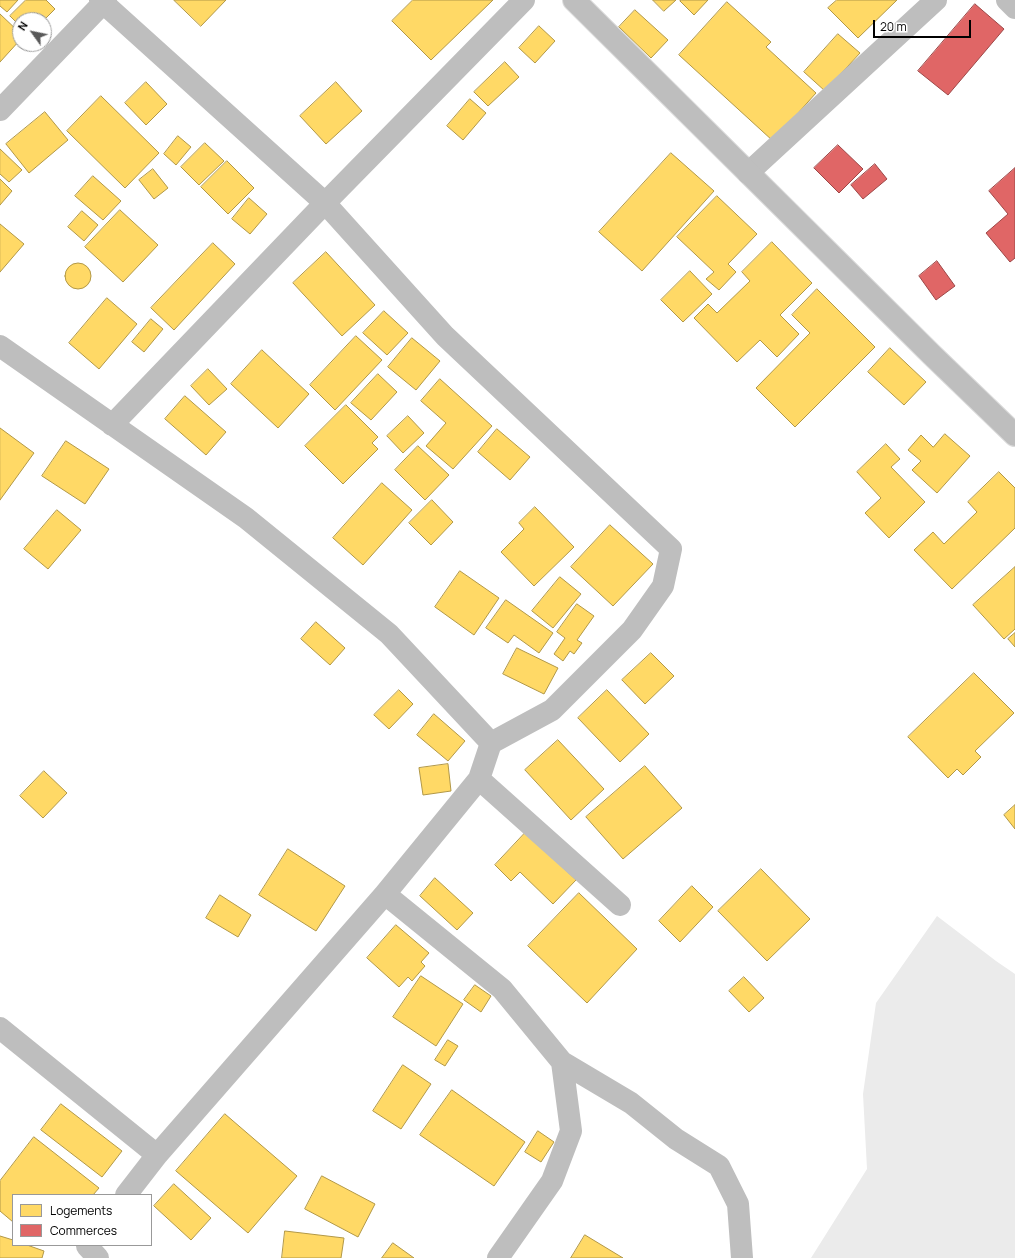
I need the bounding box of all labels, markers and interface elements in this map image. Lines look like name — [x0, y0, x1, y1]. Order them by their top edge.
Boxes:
north arrow — [12, 12, 52, 52]
scale bar — [875, 12, 973, 38]
text: N — [14, 18, 31, 33]
text: 20 m — [880, 18, 907, 35]
legend — [12, 1194, 152, 1246]
text: Logements — [50, 1202, 112, 1219]
text: Commerces — [50, 1222, 117, 1239]

